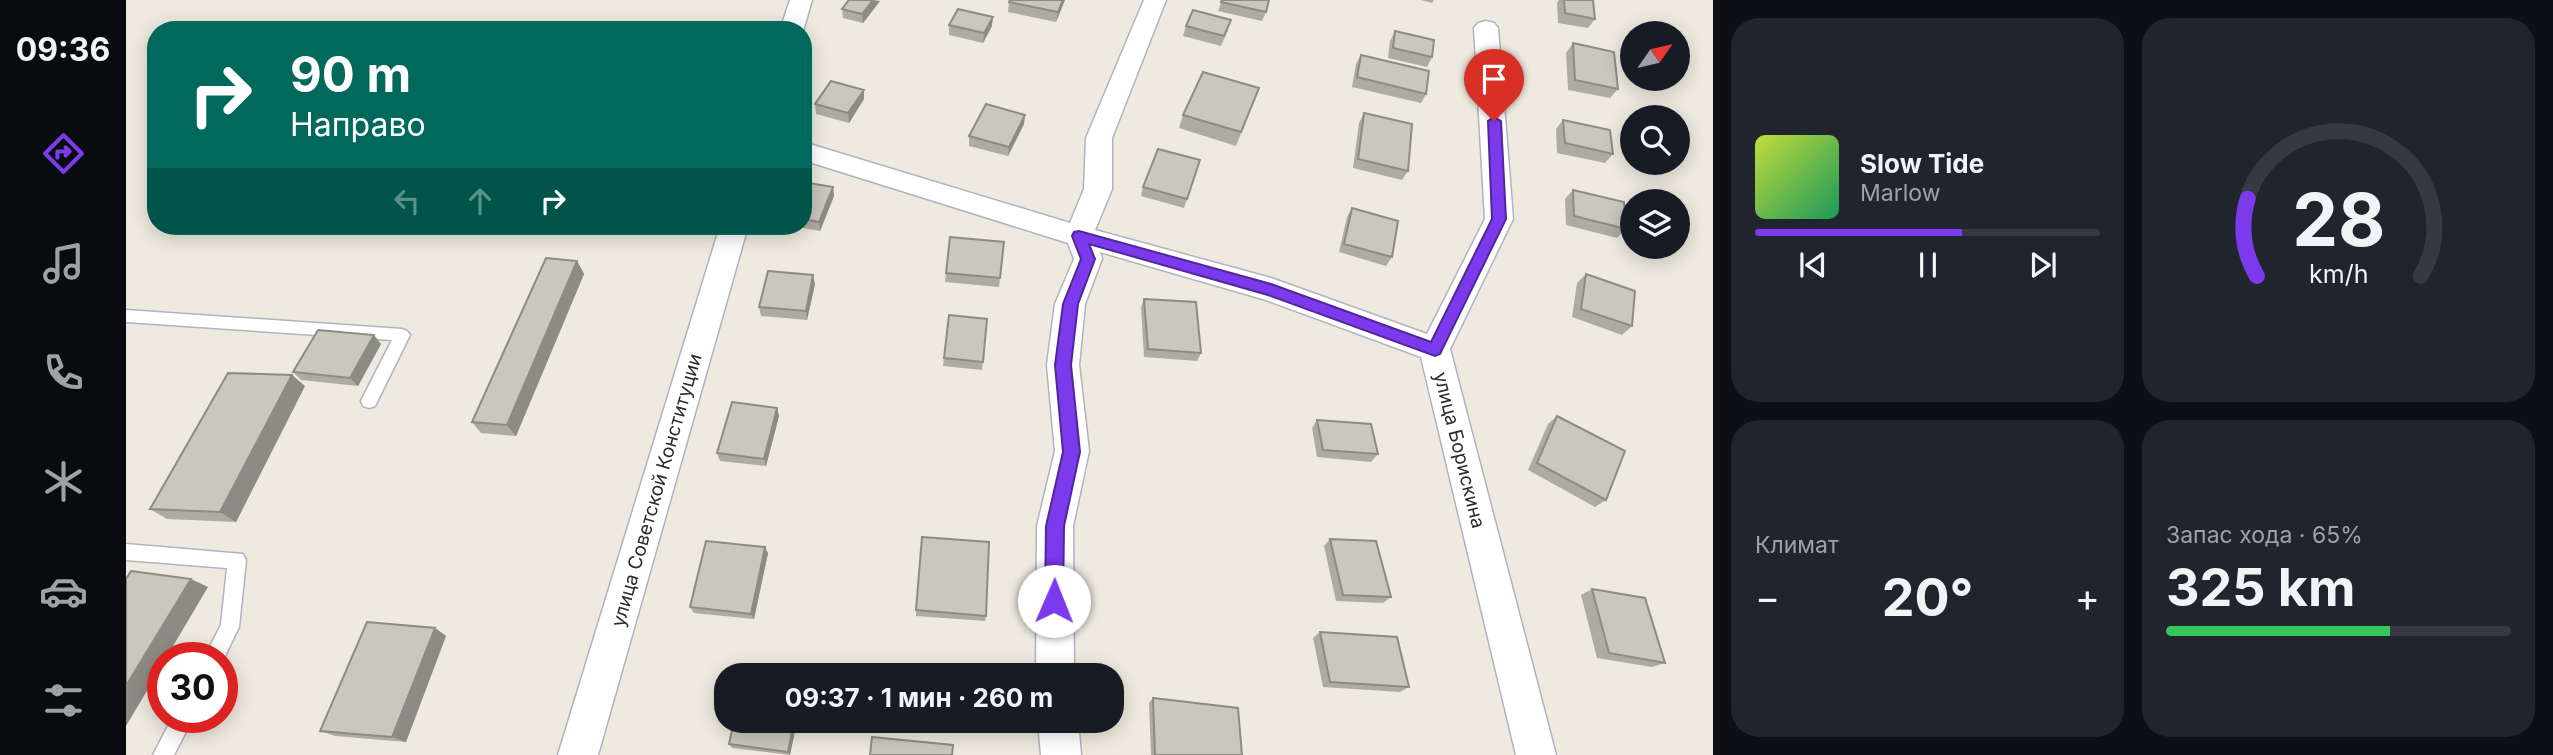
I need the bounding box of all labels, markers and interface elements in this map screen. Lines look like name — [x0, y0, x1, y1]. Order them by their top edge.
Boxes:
north arrow — [1620, 21, 1690, 91]
map controls — [1620, 21, 1690, 259]
text: 09:36 — [16, 30, 110, 69]
text: 90 m — [290, 45, 411, 104]
icon: right — [175, 49, 266, 140]
pin — [1464, 49, 1524, 121]
icon: arrive — [1475, 60, 1513, 98]
text: Направо — [290, 105, 426, 144]
button: search — [1620, 105, 1690, 175]
icon: directions — [39, 129, 88, 178]
text: Slow Tide — [1860, 148, 1984, 179]
text: 28 — [2292, 175, 2385, 264]
text: Marlow — [1860, 179, 1940, 207]
icon: left — [388, 182, 426, 220]
icon: ahead — [461, 182, 499, 220]
icon: right — [534, 182, 572, 220]
button: layers — [1620, 189, 1690, 259]
icon: music — [39, 239, 88, 288]
icon: previous — [1794, 246, 1832, 284]
icon: pause — [1909, 246, 1947, 284]
icon: next — [2024, 246, 2062, 284]
text: km/h — [2309, 259, 2368, 289]
icon: phone — [39, 348, 88, 397]
street label: улица Советской Конституции — [606, 351, 707, 629]
street label: улица Борискина — [1429, 370, 1490, 531]
icon: climate — [39, 457, 88, 506]
text: Запас хода · 65% — [2166, 521, 2363, 549]
text: Климат — [1755, 531, 1839, 559]
text: 325 km — [2166, 556, 2356, 619]
position arrow — [1017, 564, 1091, 638]
text: 20° — [1882, 566, 1973, 629]
icon: car — [39, 567, 88, 616]
text: − — [1755, 574, 1780, 620]
text: + — [2075, 574, 2100, 620]
speed limit sign: 30 — [147, 642, 238, 733]
icon: filters — [39, 676, 88, 725]
text: 09:37 · 1 мин · 260 m — [785, 682, 1053, 713]

